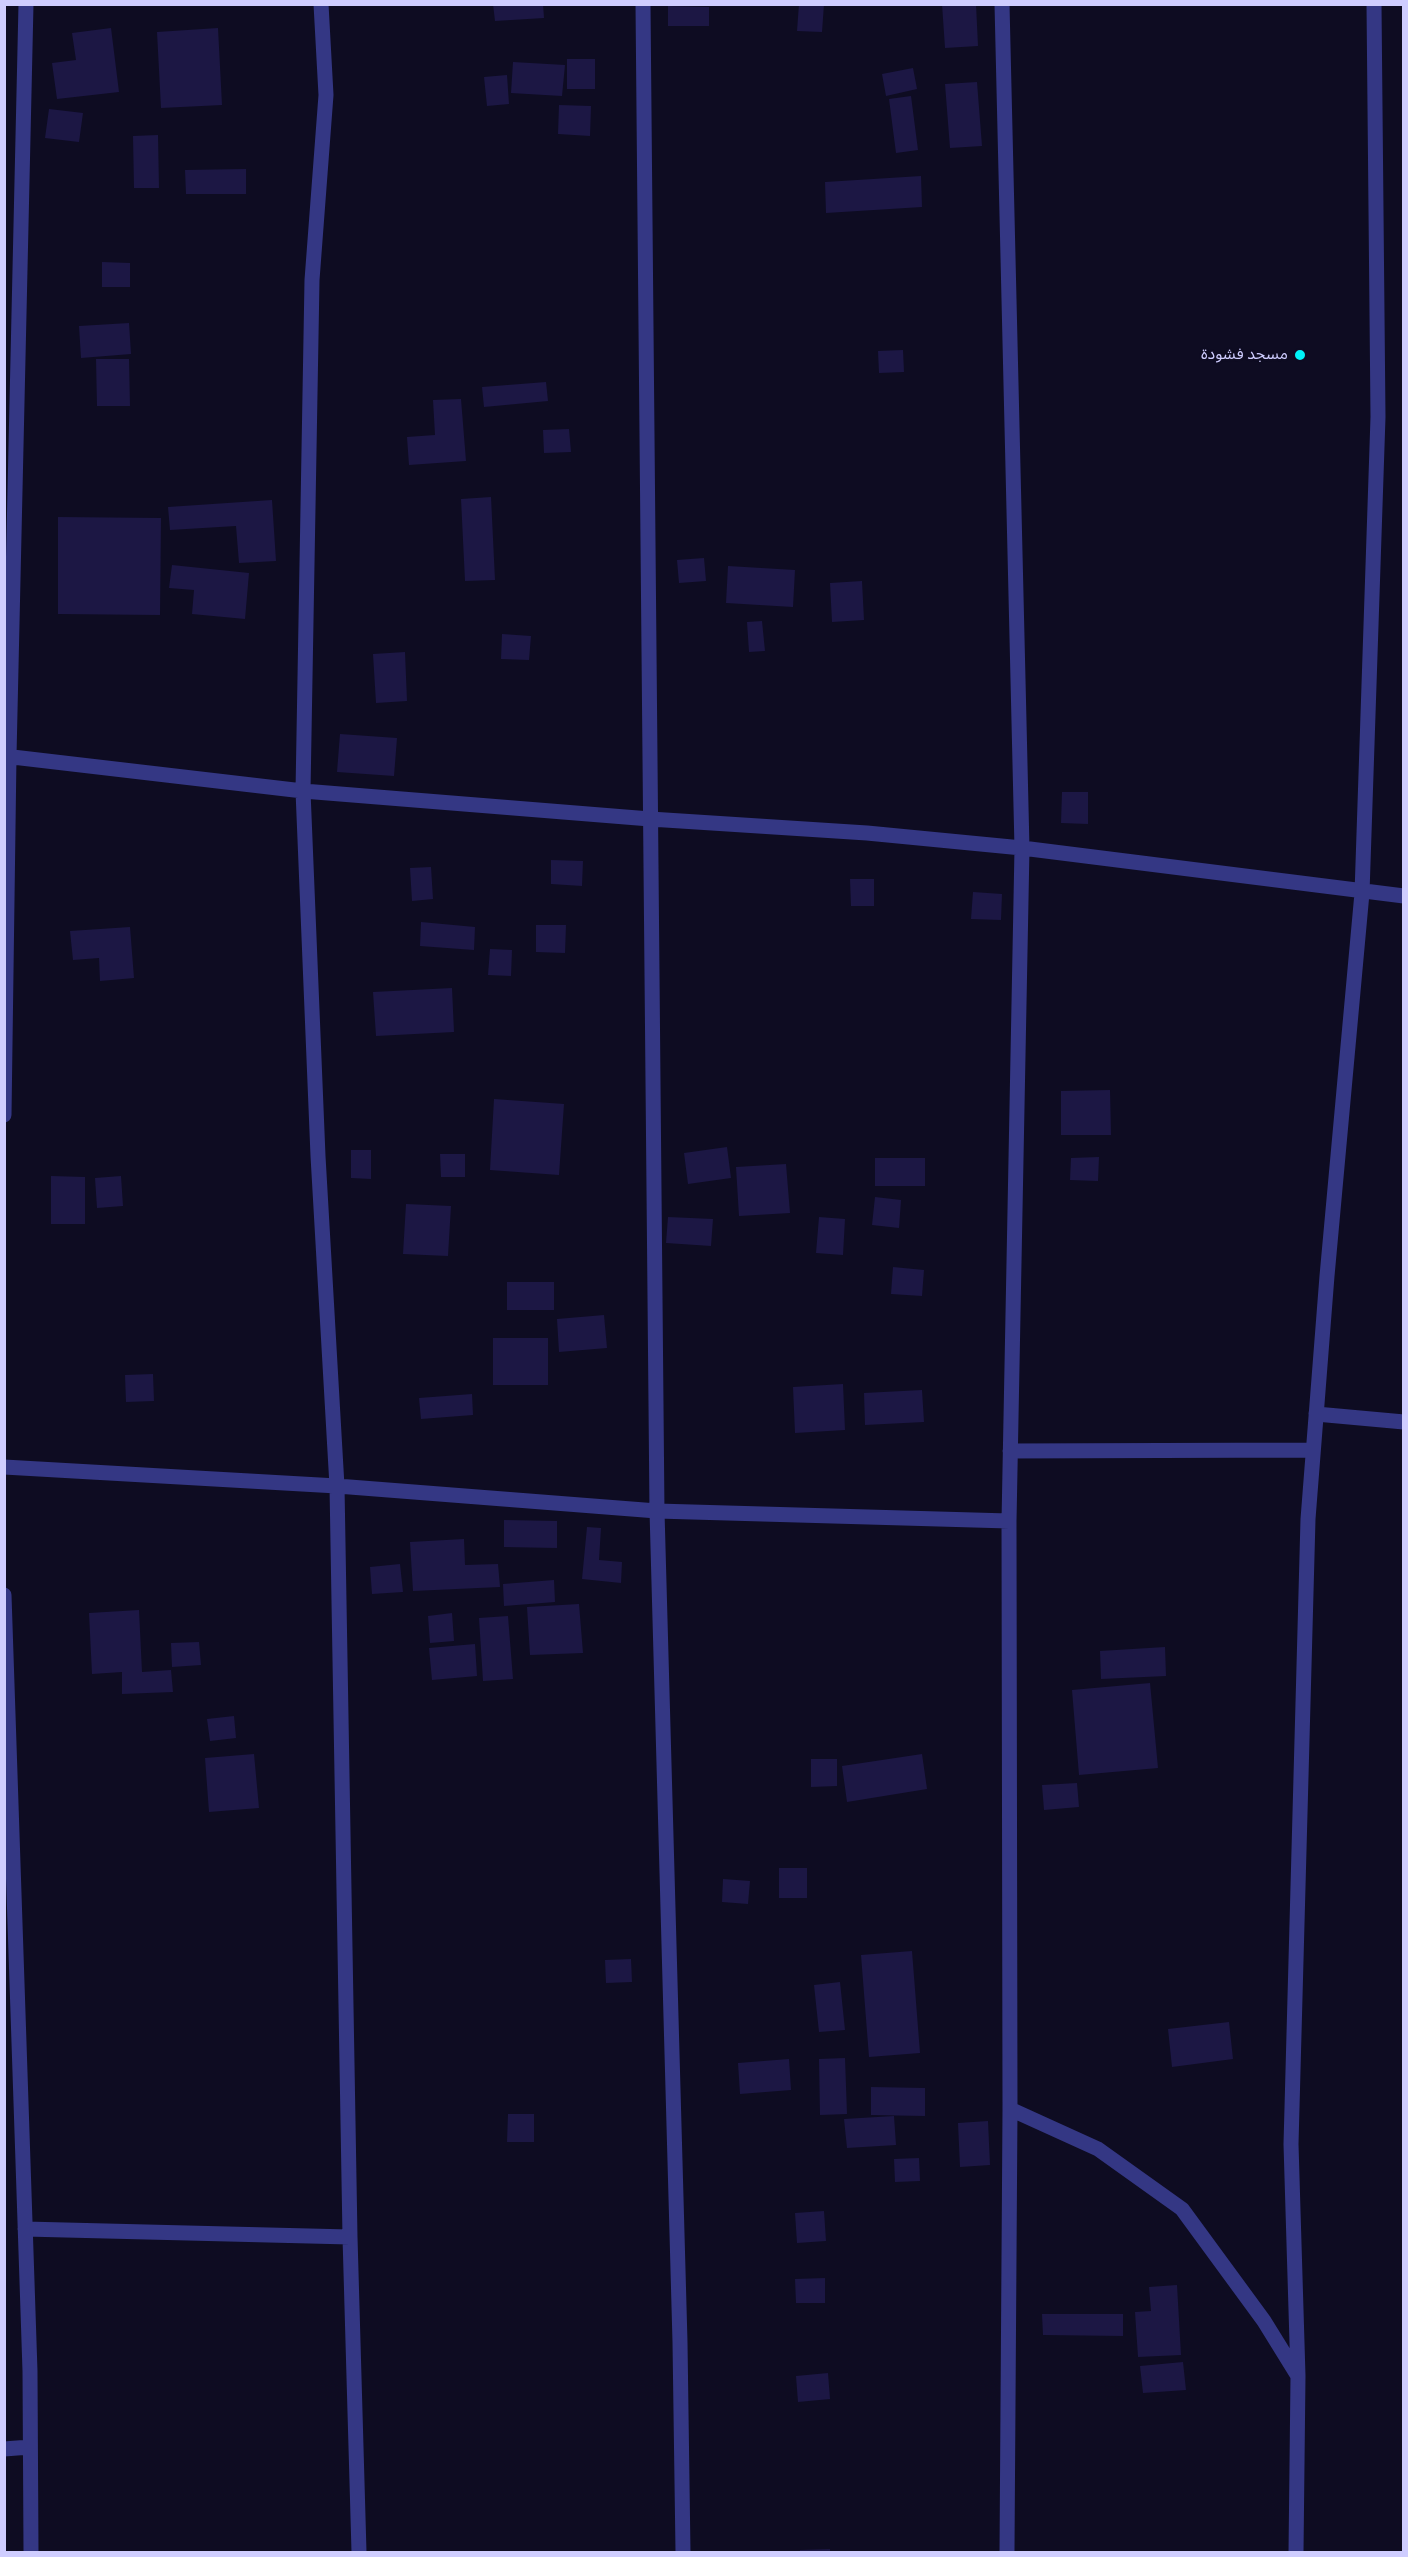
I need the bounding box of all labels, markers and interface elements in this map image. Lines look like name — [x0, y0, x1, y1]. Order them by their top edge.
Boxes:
place label: مسجد فشودة — [1201, 345, 1288, 365]
marker: مسجد فشودة — [1293, 348, 1307, 362]

